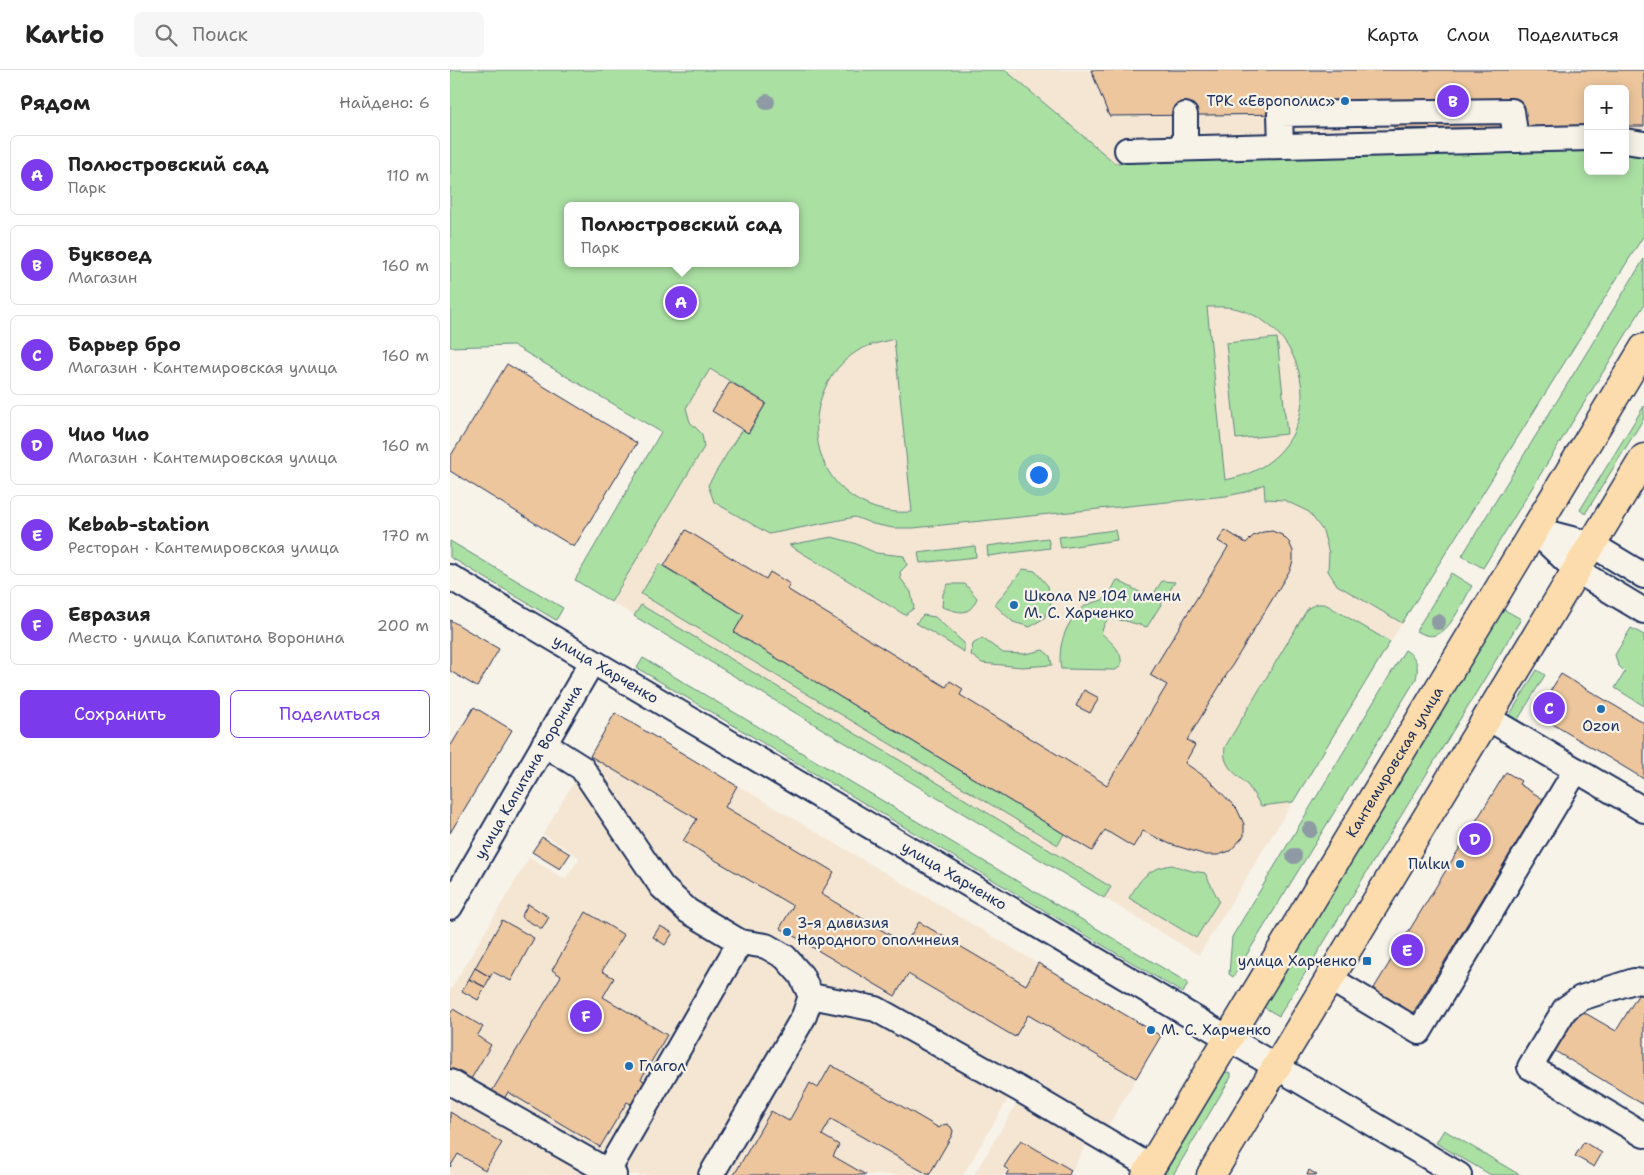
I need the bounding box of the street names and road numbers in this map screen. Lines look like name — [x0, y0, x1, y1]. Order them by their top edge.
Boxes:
street label: улица Харченко — [549, 630, 662, 708]
street label: улица Капитана Воронина — [470, 681, 587, 863]
street label: Кантемировская улица — [1341, 682, 1448, 841]
street label: улица Харченко — [898, 837, 1011, 915]

